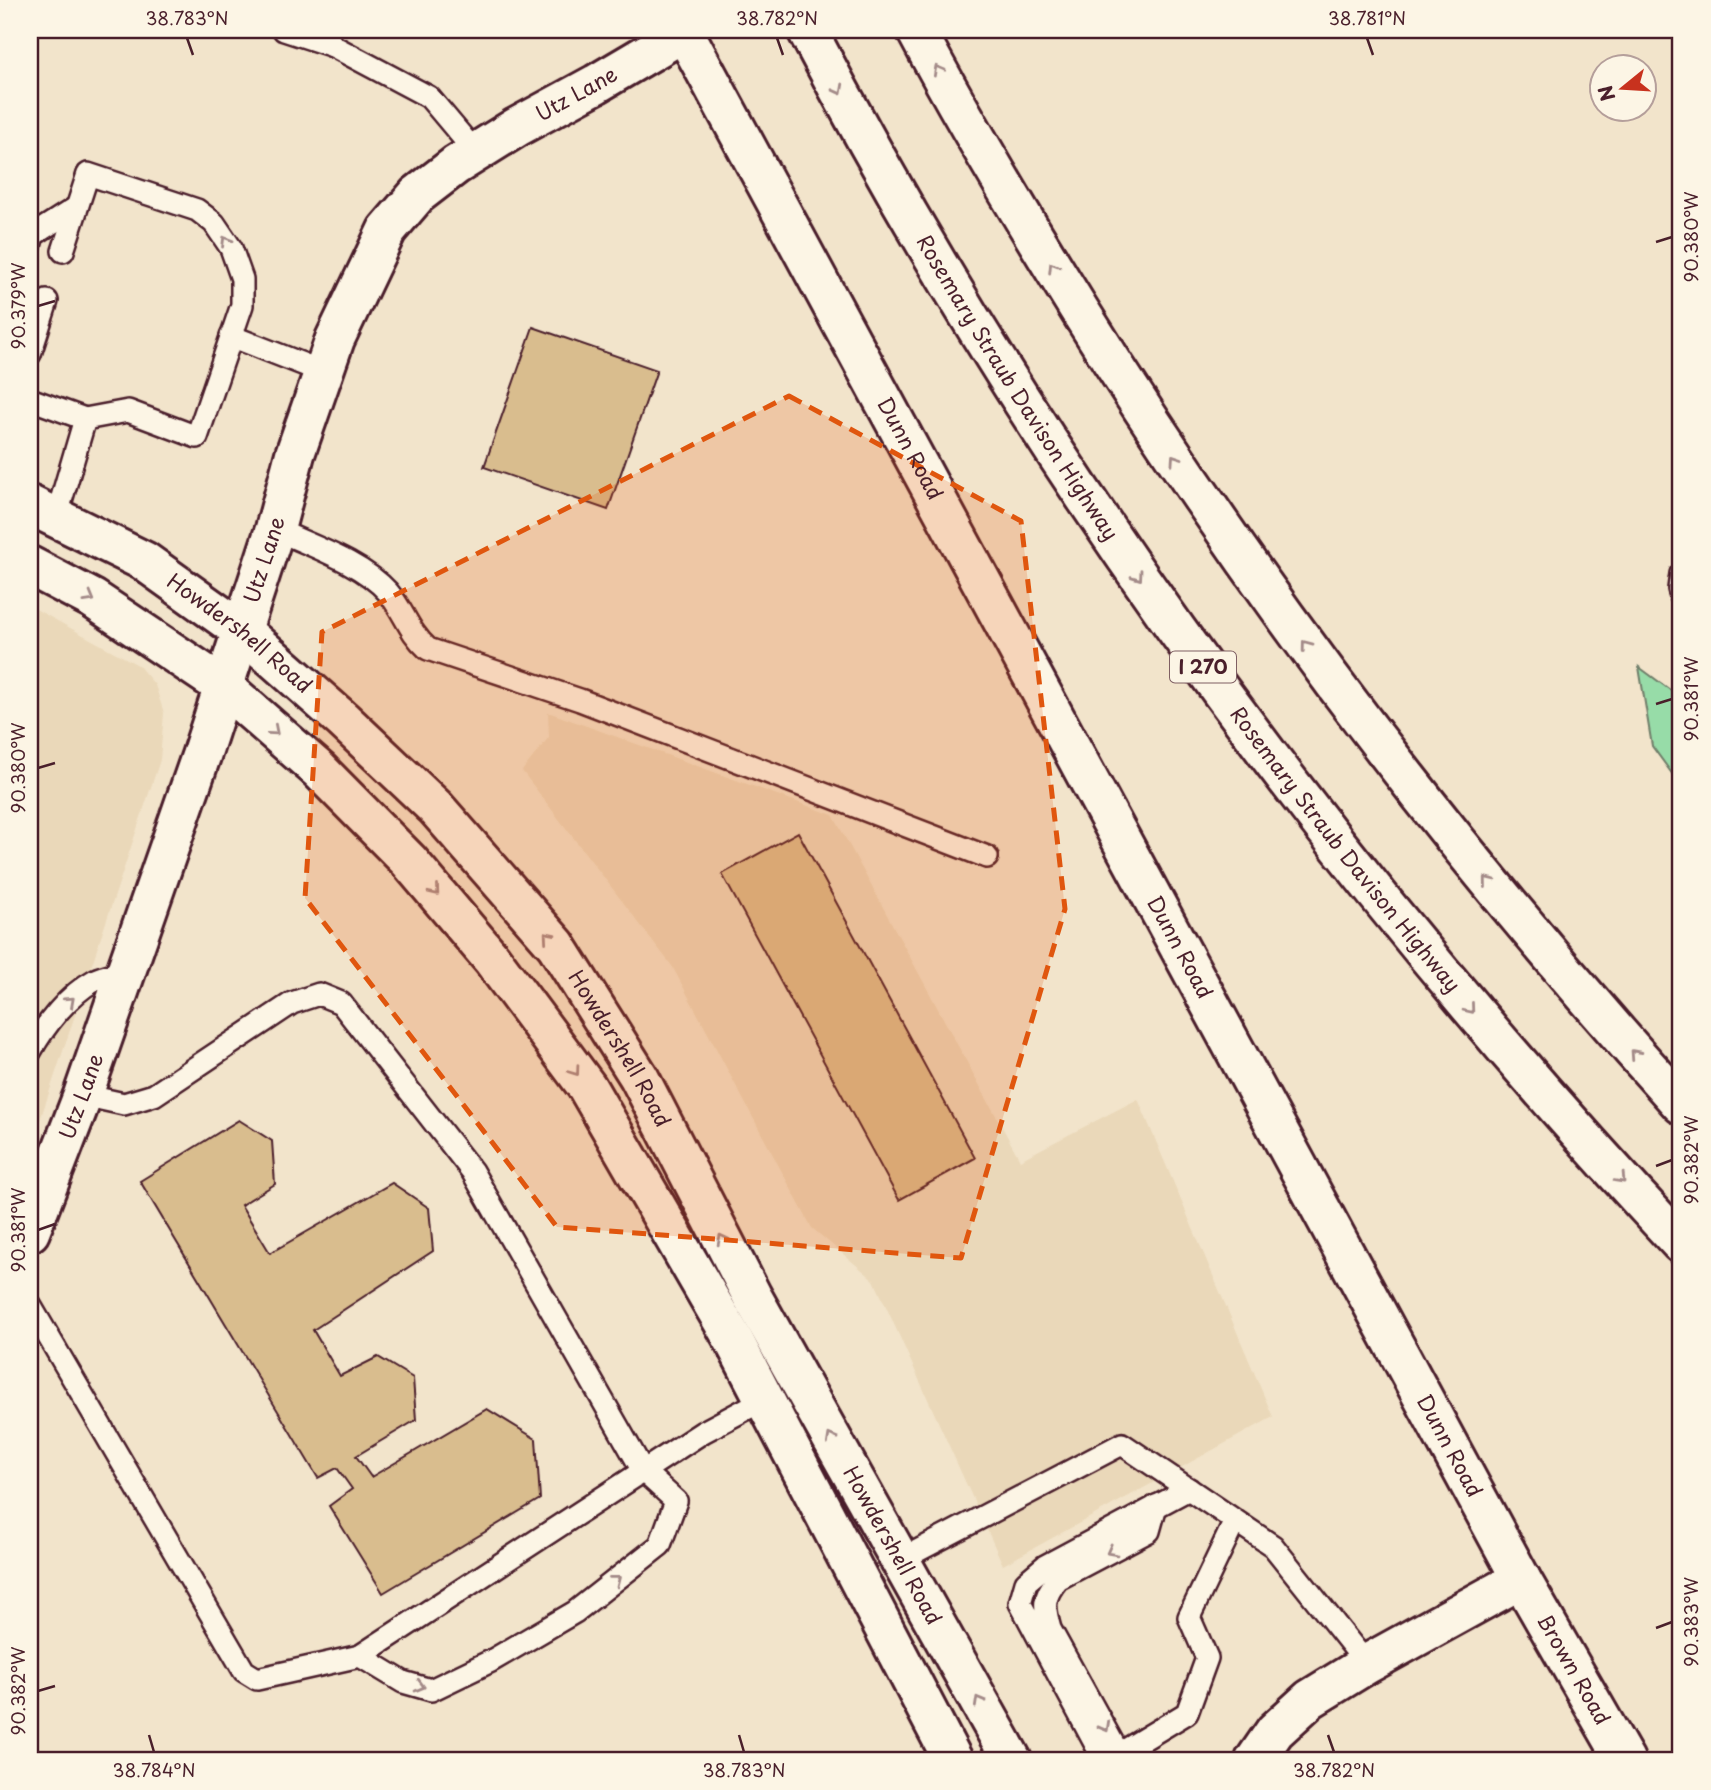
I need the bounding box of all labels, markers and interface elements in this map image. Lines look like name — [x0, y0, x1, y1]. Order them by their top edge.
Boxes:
text: 38.783°N — [145, 4, 229, 31]
text: 38.782°N — [736, 4, 818, 31]
text: 38.781°N — [1328, 4, 1406, 31]
north arrow — [1588, 52, 1658, 122]
street label: Utz Lane — [529, 57, 623, 128]
one-way arrow — [933, 65, 946, 78]
text: N — [1590, 82, 1622, 105]
one-way arrow — [831, 83, 844, 95]
text: 90.380°W — [1677, 191, 1704, 283]
street label: Rosemary Straub Davison Highway — [910, 228, 1128, 546]
one-way arrow — [221, 235, 234, 248]
text: 90.379°W — [4, 262, 31, 349]
one-way arrow — [1048, 262, 1061, 275]
street label: Dunn Road — [870, 390, 952, 505]
one-way arrow — [1170, 454, 1183, 467]
street label: Utz Lane — [234, 513, 292, 607]
street label: Howdershell Road — [161, 564, 320, 700]
one-way arrow — [1130, 568, 1142, 581]
one-way arrow — [83, 590, 95, 603]
one-way arrow — [1302, 640, 1315, 652]
road number: I 270 — [1170, 652, 1236, 682]
text: 90.381°W — [1677, 656, 1704, 741]
street label: Rosemary Straub Davison Highway — [1223, 699, 1469, 999]
text: 90.380°W — [4, 722, 31, 814]
one-way arrow — [266, 723, 279, 735]
one-way arrow — [1483, 877, 1496, 889]
one-way arrow — [427, 883, 439, 896]
street label: Dunn Road — [1140, 889, 1222, 1004]
one-way arrow — [544, 931, 556, 944]
street label: Howdershell Road — [562, 963, 680, 1132]
one-way arrow — [62, 997, 75, 1009]
one-way arrow — [1462, 1001, 1474, 1014]
street label: Utz Lane — [49, 1049, 110, 1143]
one-way arrow — [1631, 1049, 1644, 1062]
one-way arrow — [566, 1063, 579, 1075]
text: 90.382°W — [1677, 1115, 1704, 1204]
one-way arrow — [1613, 1171, 1625, 1184]
text: 90.381°W — [4, 1187, 31, 1272]
one-way arrow — [717, 1234, 731, 1246]
street label: Dunn Road — [1410, 1388, 1492, 1502]
one-way arrow — [826, 1433, 839, 1446]
street label: Howdershell Road — [836, 1460, 951, 1630]
one-way arrow — [1106, 1542, 1119, 1556]
one-way arrow — [609, 1575, 621, 1588]
text: 90.383°W — [1677, 1577, 1704, 1667]
street label: Brown Road — [1530, 1607, 1620, 1730]
text: 90.382°W — [4, 1646, 31, 1735]
one-way arrow — [414, 1678, 426, 1693]
one-way arrow — [974, 1695, 987, 1708]
one-way arrow — [1096, 1720, 1110, 1732]
text: 38.784°N — [113, 1756, 196, 1783]
text: 38.783°N — [702, 1756, 786, 1783]
text: 38.782°N — [1293, 1756, 1375, 1783]

